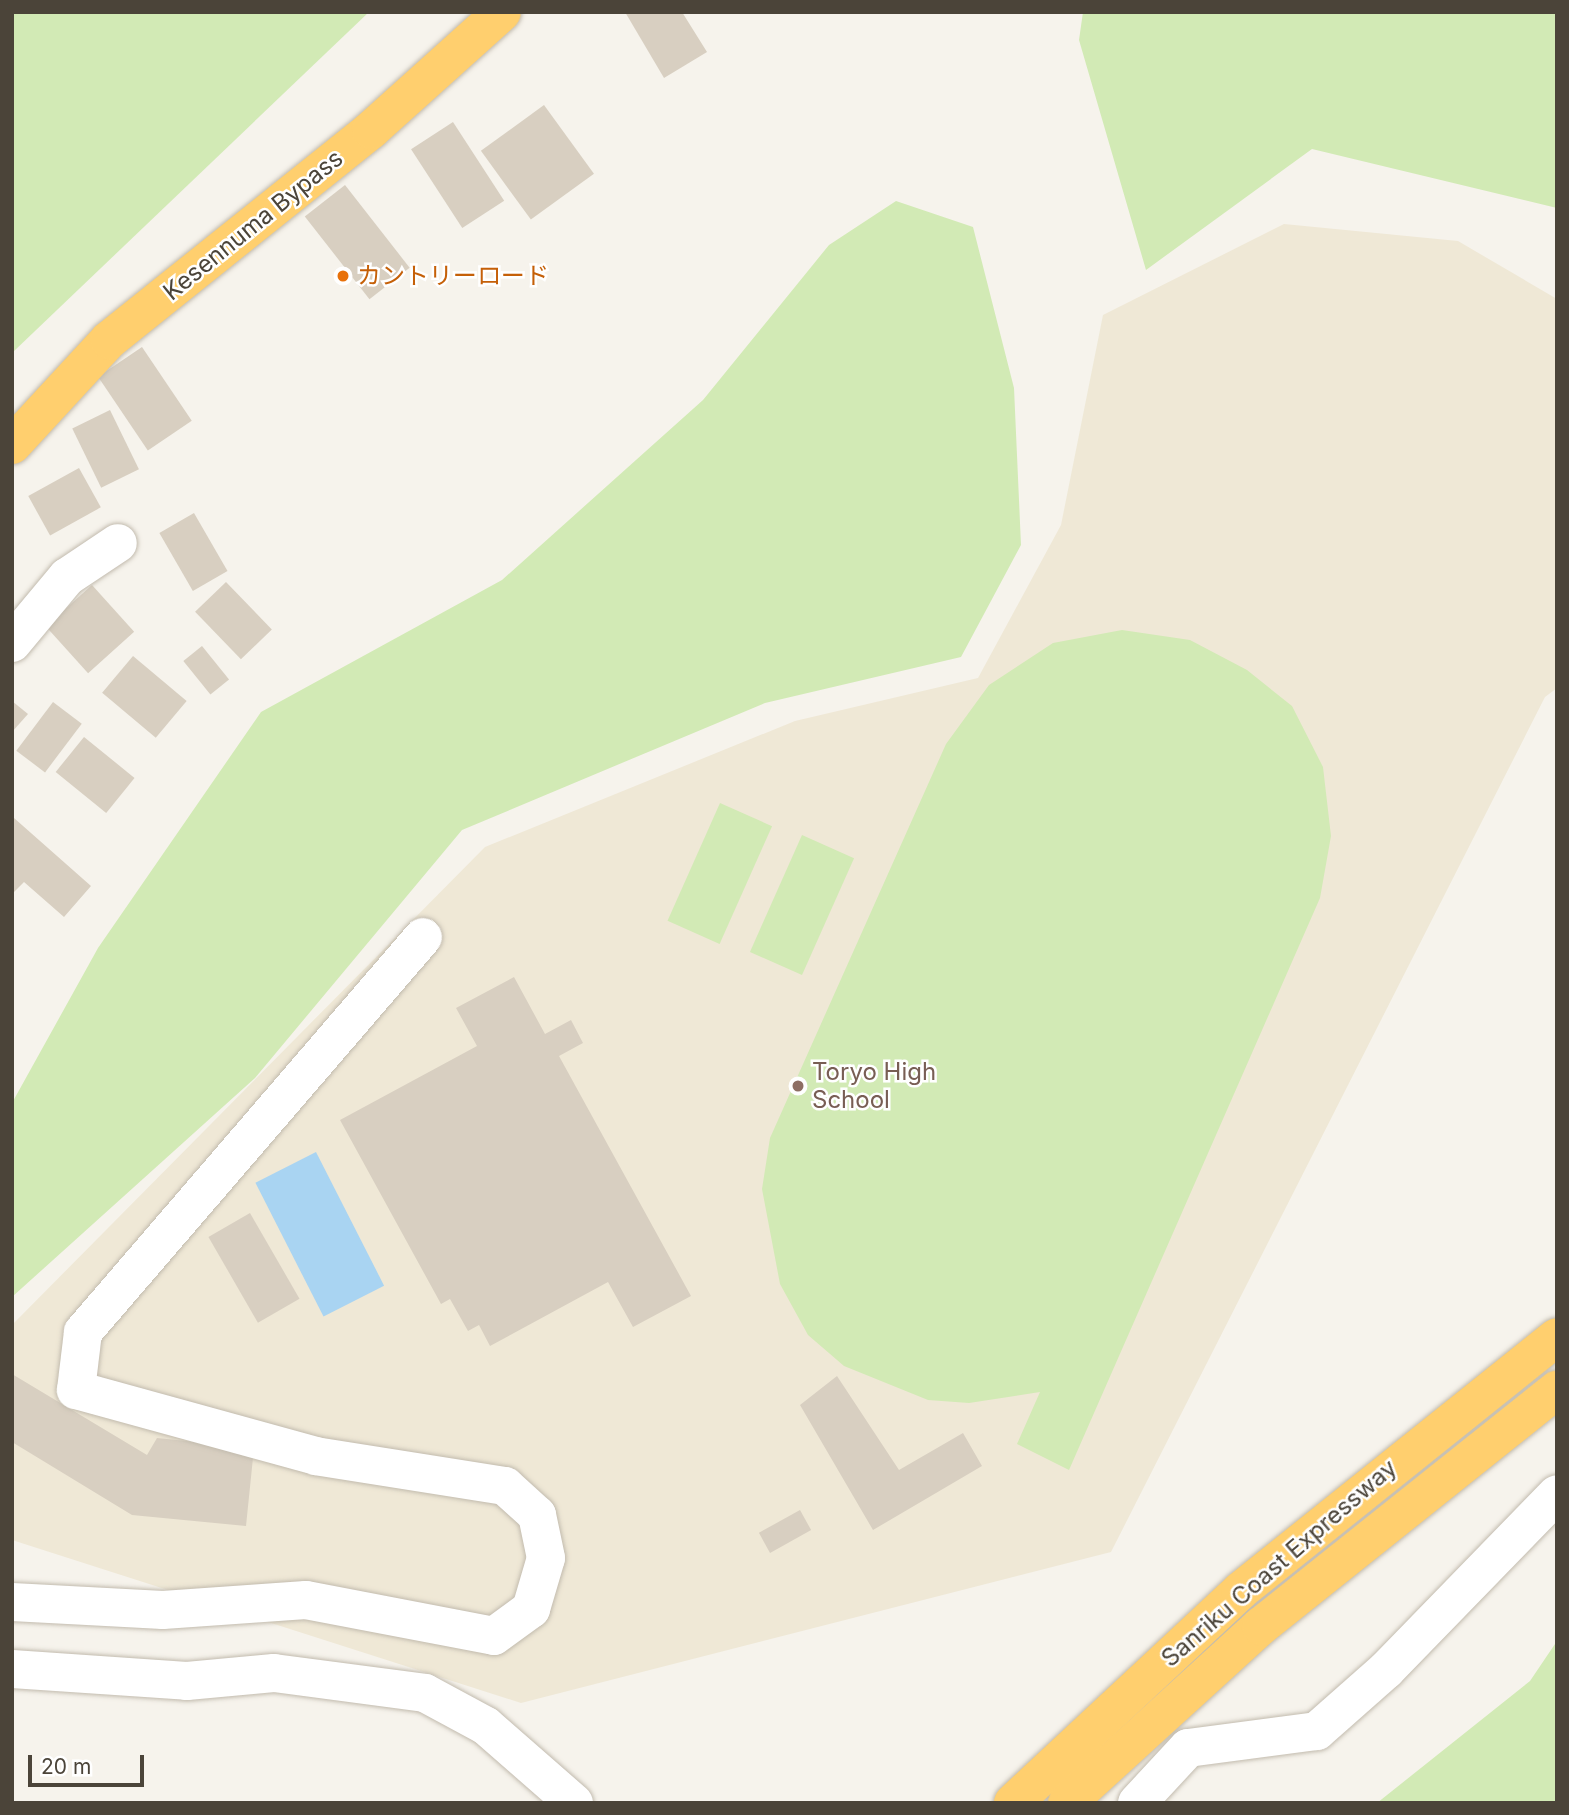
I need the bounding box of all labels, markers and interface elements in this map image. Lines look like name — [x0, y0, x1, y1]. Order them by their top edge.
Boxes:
street label: Kesennuma Bypass — [157, 144, 349, 306]
place label: カントリーロード — [357, 262, 549, 290]
marker: カントリーロード — [335, 268, 351, 284]
place label: Toryo High School — [812, 1058, 936, 1114]
marker: Toryo High School — [790, 1078, 806, 1094]
street label: Sanriku Coast Expressway — [1156, 1453, 1402, 1673]
scale bar — [32, 1742, 147, 1786]
text: 20 m — [41, 1754, 91, 1779]

